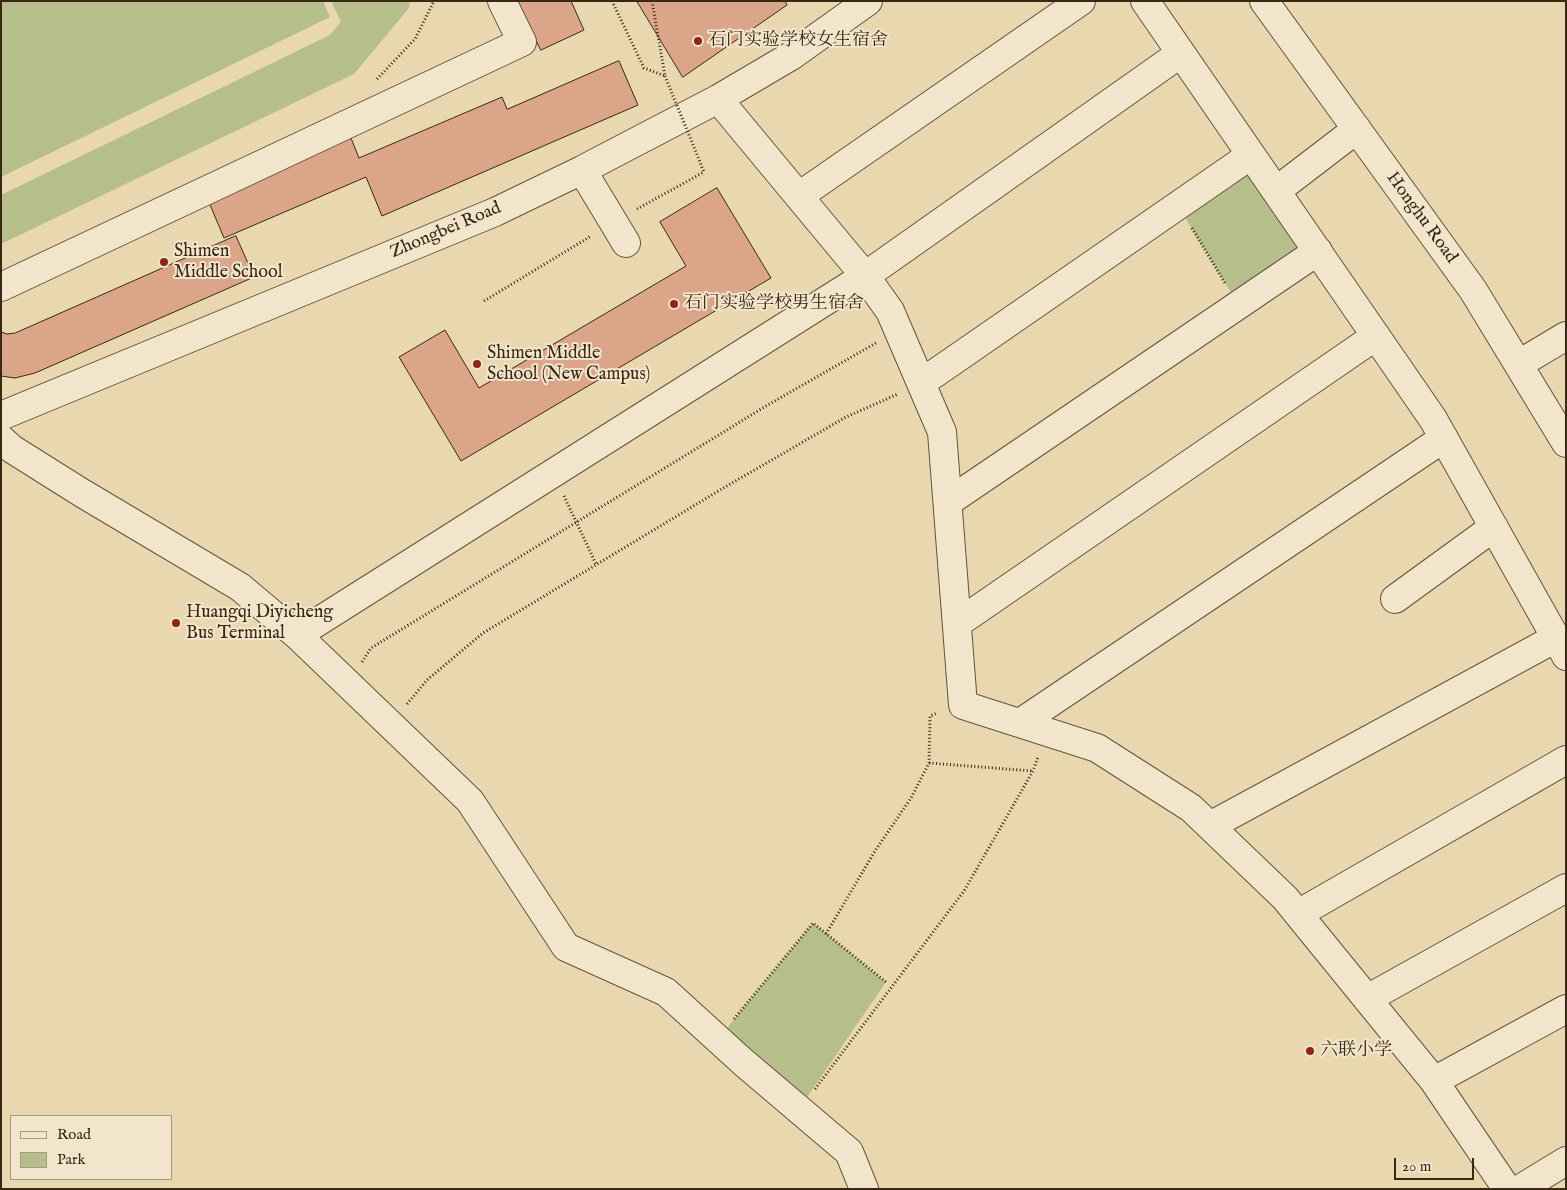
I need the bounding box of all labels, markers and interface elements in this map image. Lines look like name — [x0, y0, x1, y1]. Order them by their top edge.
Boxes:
place label: 石门实验学校女生宿舍 — [708, 30, 888, 52]
marker: 石门实验学校女生宿舍 — [692, 35, 704, 47]
street label: Honghu Road — [1381, 168, 1461, 268]
street label: Zhongbei Road — [387, 198, 505, 264]
place label: Shimen Middle School — [174, 241, 283, 284]
marker: Shimen Middle School — [158, 256, 170, 268]
place label: 石门实验学校男生宿舍 — [684, 293, 864, 315]
marker: 石门实验学校男生宿舍 — [668, 298, 680, 310]
place label: Shimen Middle School (New Campus) — [487, 343, 650, 386]
marker: Shimen Middle School (New Campus) — [471, 358, 483, 370]
place label: Huangqi Diyicheng Bus Terminal — [186, 602, 333, 644]
marker: Huangqi Diyicheng Bus Terminal — [170, 617, 182, 629]
place label: 六联小学 — [1320, 1040, 1392, 1062]
marker: 六联小学 — [1304, 1045, 1316, 1057]
legend — [10, 1115, 172, 1180]
text: Road — [57, 1125, 91, 1144]
scale bar — [1397, 1148, 1477, 1180]
text: Park — [57, 1150, 86, 1169]
text: 20 m — [1402, 1157, 1431, 1176]

